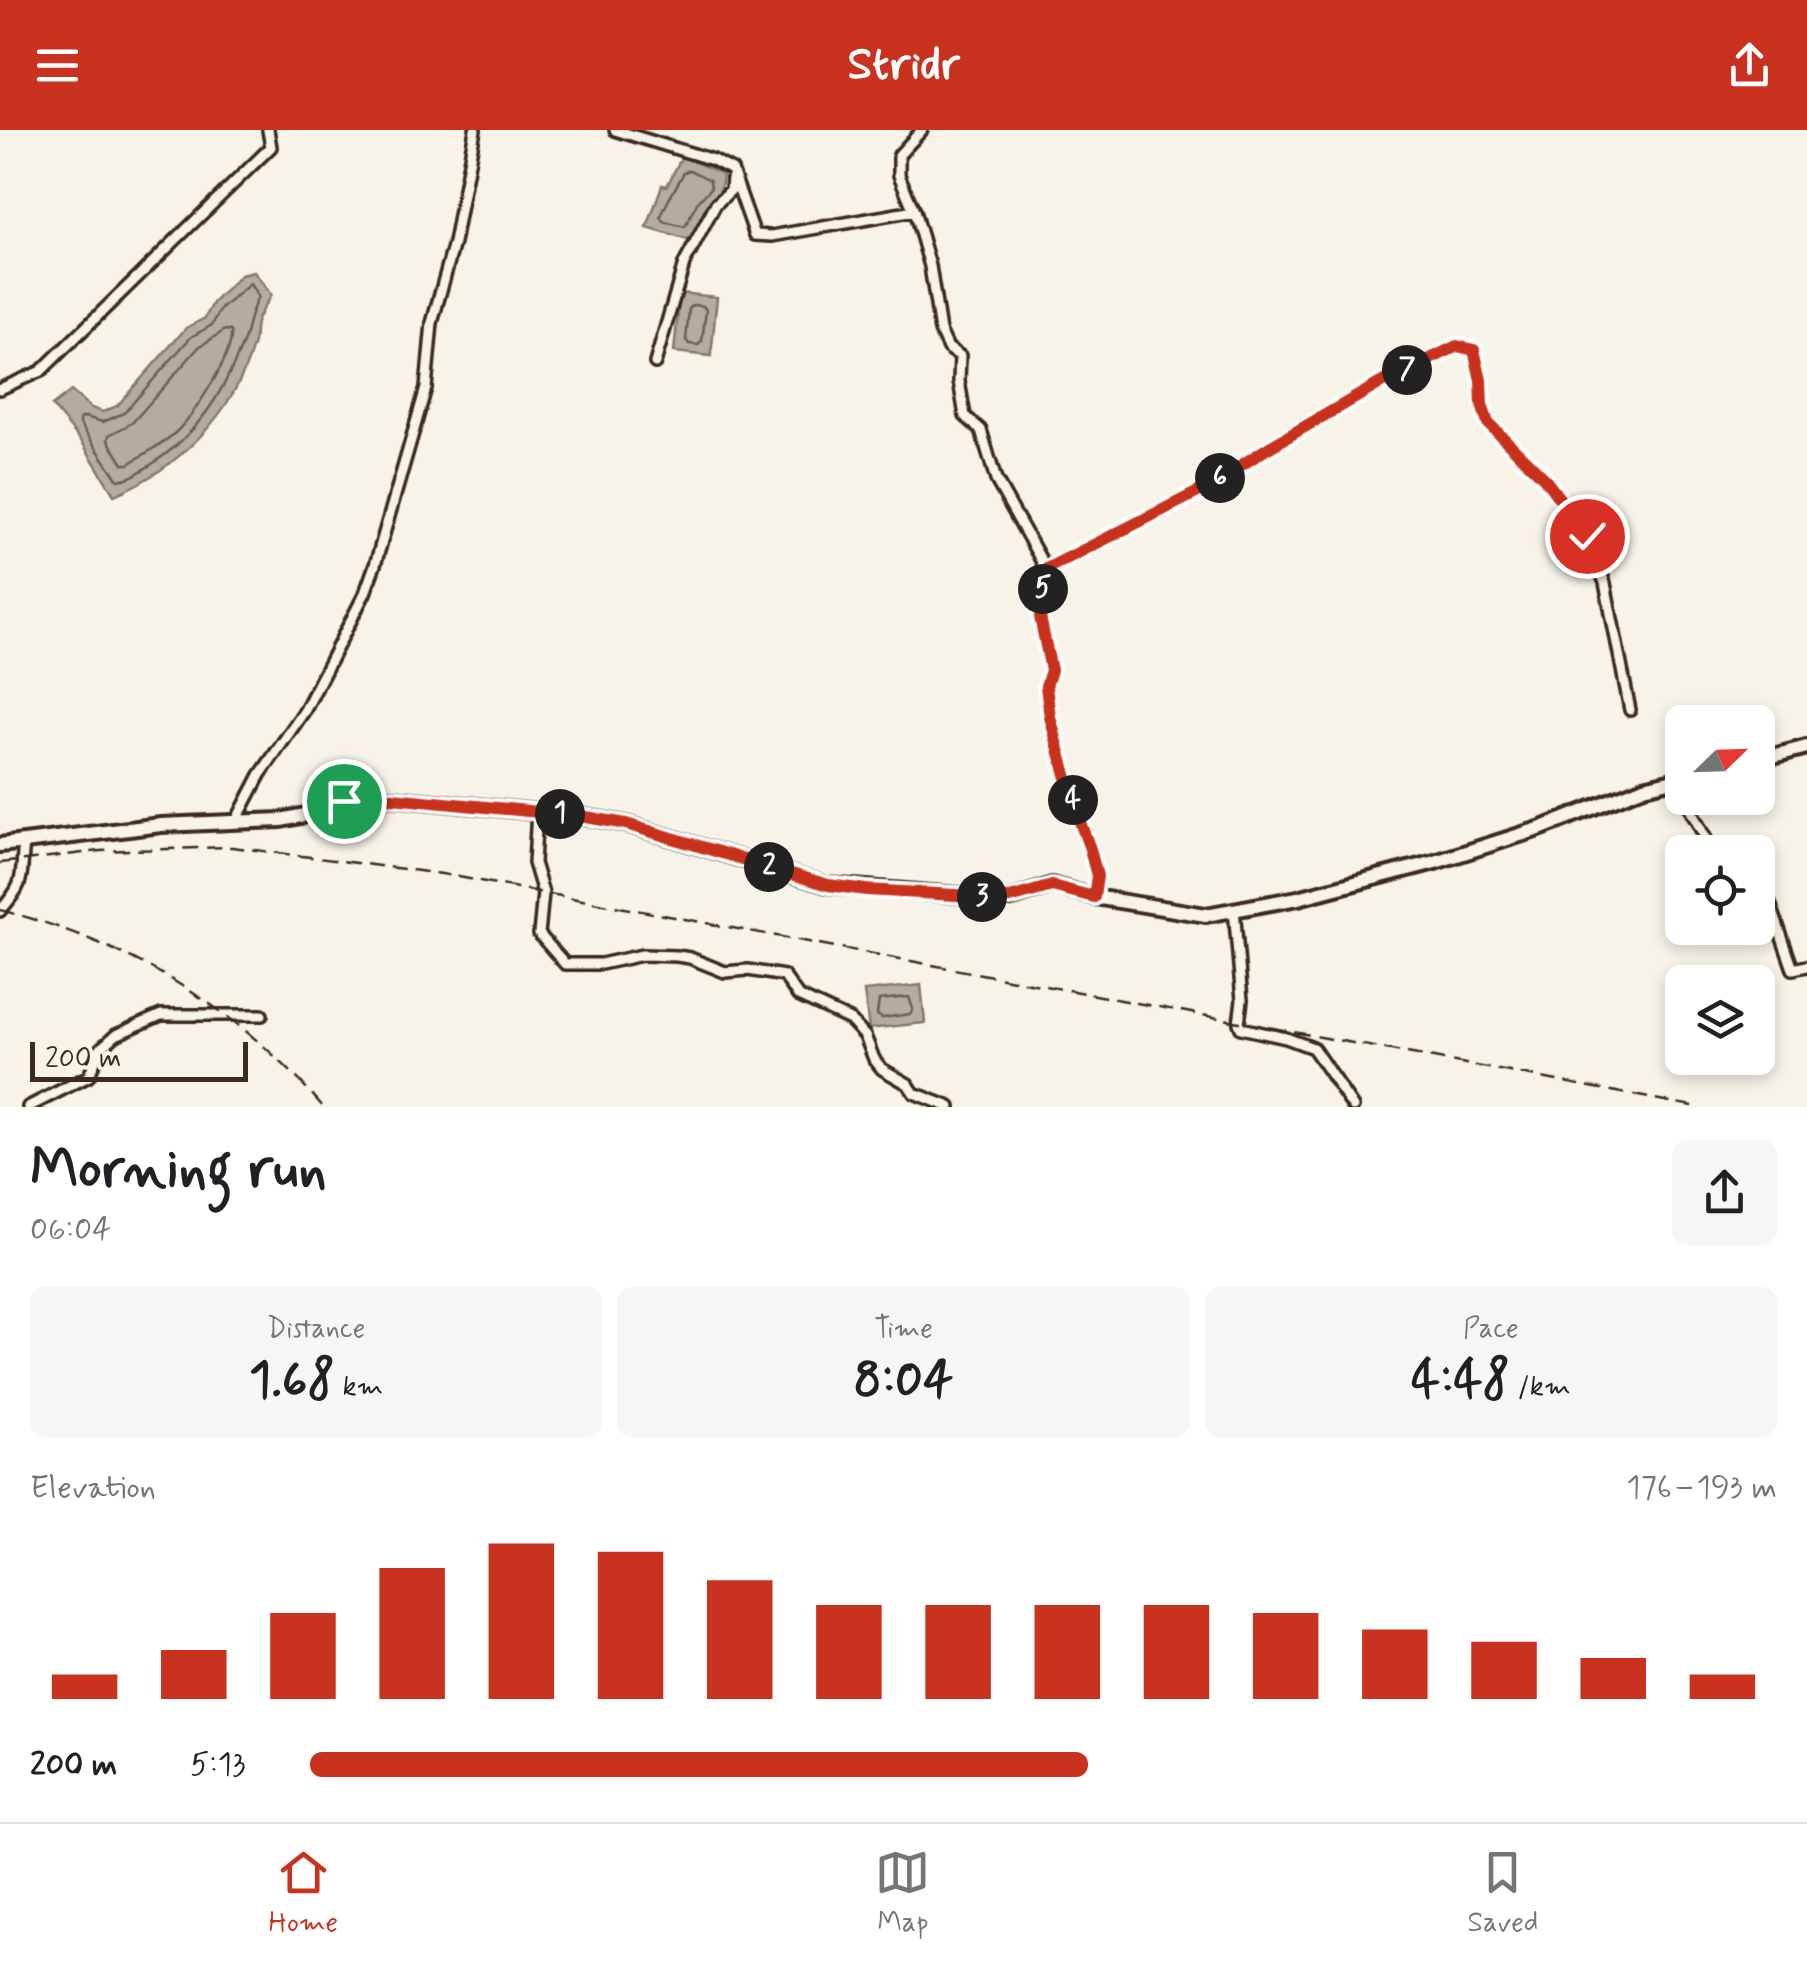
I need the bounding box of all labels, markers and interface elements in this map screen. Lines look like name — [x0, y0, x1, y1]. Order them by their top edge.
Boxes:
text: Stridr — [847, 36, 960, 95]
icon: menu — [30, 38, 85, 93]
icon: share — [1722, 38, 1777, 93]
pin: 7 — [1382, 345, 1432, 395]
text: 7 — [1399, 351, 1416, 388]
pin: 6 — [1195, 453, 1245, 503]
text: 6 — [1213, 459, 1227, 496]
pin — [1545, 494, 1630, 579]
icon: check — [1560, 509, 1615, 564]
pin: 5 — [1018, 564, 1068, 614]
text: 5 — [1035, 570, 1051, 607]
north arrow — [1665, 705, 1775, 815]
map controls — [1665, 705, 1775, 1075]
pin — [302, 759, 387, 844]
icon: arrive — [317, 774, 372, 829]
pin: 4 — [1048, 775, 1098, 825]
text: 4 — [1065, 781, 1081, 818]
pin: 1 — [535, 789, 585, 839]
text: 1 — [554, 795, 566, 832]
button: locate — [1665, 835, 1775, 945]
pin: 2 — [744, 842, 794, 892]
text: 2 — [762, 848, 776, 885]
pin: 3 — [957, 872, 1007, 922]
text: 3 — [976, 878, 988, 915]
button: layers — [1665, 965, 1775, 1075]
scale bar — [30, 1037, 248, 1081]
text: 200 m — [45, 1041, 121, 1078]
text: Morning run — [30, 1135, 327, 1207]
button: share — [1672, 1140, 1777, 1245]
text: 06:04 — [30, 1209, 111, 1251]
text: Distance — [267, 1311, 365, 1348]
text: Time — [874, 1311, 933, 1348]
text: Pace — [1463, 1311, 1519, 1348]
text: 1.68 — [249, 1348, 335, 1414]
text: 8:04 — [854, 1348, 953, 1414]
text: 4:48 — [1411, 1348, 1510, 1414]
text: km — [335, 1369, 383, 1406]
text: /km — [1510, 1369, 1571, 1406]
text: Elevation — [30, 1467, 156, 1509]
text: 176–193 m — [1626, 1467, 1777, 1509]
text: 200 m — [30, 1744, 117, 1786]
text: 5:13 — [190, 1744, 246, 1786]
tab: Home — [269, 1845, 338, 1942]
tab: Map — [875, 1845, 930, 1942]
tab: Saved — [1468, 1845, 1538, 1942]

